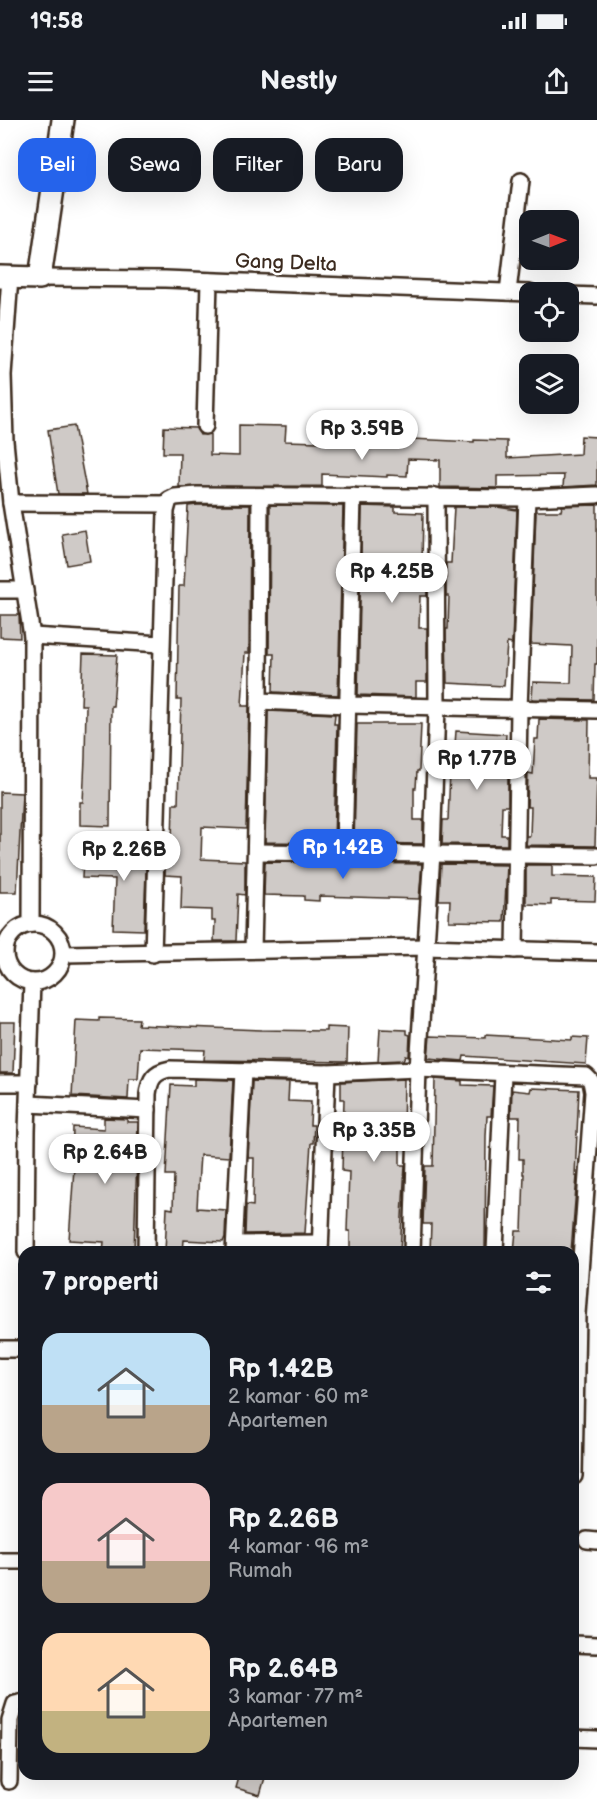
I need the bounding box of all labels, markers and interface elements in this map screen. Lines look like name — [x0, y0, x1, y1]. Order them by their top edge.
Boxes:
text: 19:58 — [30, 8, 83, 35]
icon: menu — [24, 65, 57, 98]
text: Nestly — [260, 65, 337, 97]
icon: share — [540, 65, 573, 98]
chip: Beli — [18, 138, 96, 192]
chip: Sewa — [108, 138, 201, 192]
chip: Filter — [213, 138, 303, 192]
chip: Baru — [315, 138, 403, 192]
north arrow — [519, 210, 579, 270]
map controls — [519, 210, 579, 414]
street label: Gang Delta — [235, 249, 337, 277]
button: locate — [519, 282, 579, 342]
button: layers — [519, 354, 579, 414]
pin: Rp 3.59B — [300, 410, 424, 461]
text: Rp 3.59B — [320, 417, 404, 441]
pin: Rp 4.25B — [330, 553, 454, 604]
text: Rp 4.25B — [350, 560, 434, 584]
pin: Rp 1.77B — [415, 740, 539, 791]
text: Rp 1.77B — [437, 747, 517, 771]
pin: Rp 1.42B — [281, 829, 405, 880]
pin: Rp 2.26B — [62, 831, 186, 882]
text: Rp 1.42B — [302, 836, 384, 860]
text: Rp 2.26B — [81, 838, 167, 862]
pin: Rp 3.35B — [312, 1112, 436, 1163]
text: Rp 3.35B — [332, 1119, 416, 1143]
pin: Rp 2.64B — [43, 1134, 167, 1185]
text: Rp 2.64B — [63, 1141, 147, 1165]
icon: filters — [522, 1266, 555, 1299]
text: 7 properti — [42, 1267, 159, 1298]
text: Rp 1.42B — [228, 1354, 334, 1385]
icon: home — [90, 1357, 162, 1429]
text: 2 kamar · 60 m² — [228, 1385, 369, 1409]
text: Apartemen — [228, 1409, 328, 1433]
text: Rp 2.26B — [228, 1504, 339, 1535]
icon: home — [90, 1507, 162, 1579]
text: 4 kamar · 96 m² — [228, 1535, 369, 1559]
text: Rumah — [228, 1559, 292, 1583]
text: Rp 2.64B — [228, 1654, 338, 1685]
icon: home — [90, 1657, 162, 1729]
text: 3 kamar · 77 m² — [228, 1685, 363, 1709]
text: Apartemen — [228, 1709, 328, 1733]

